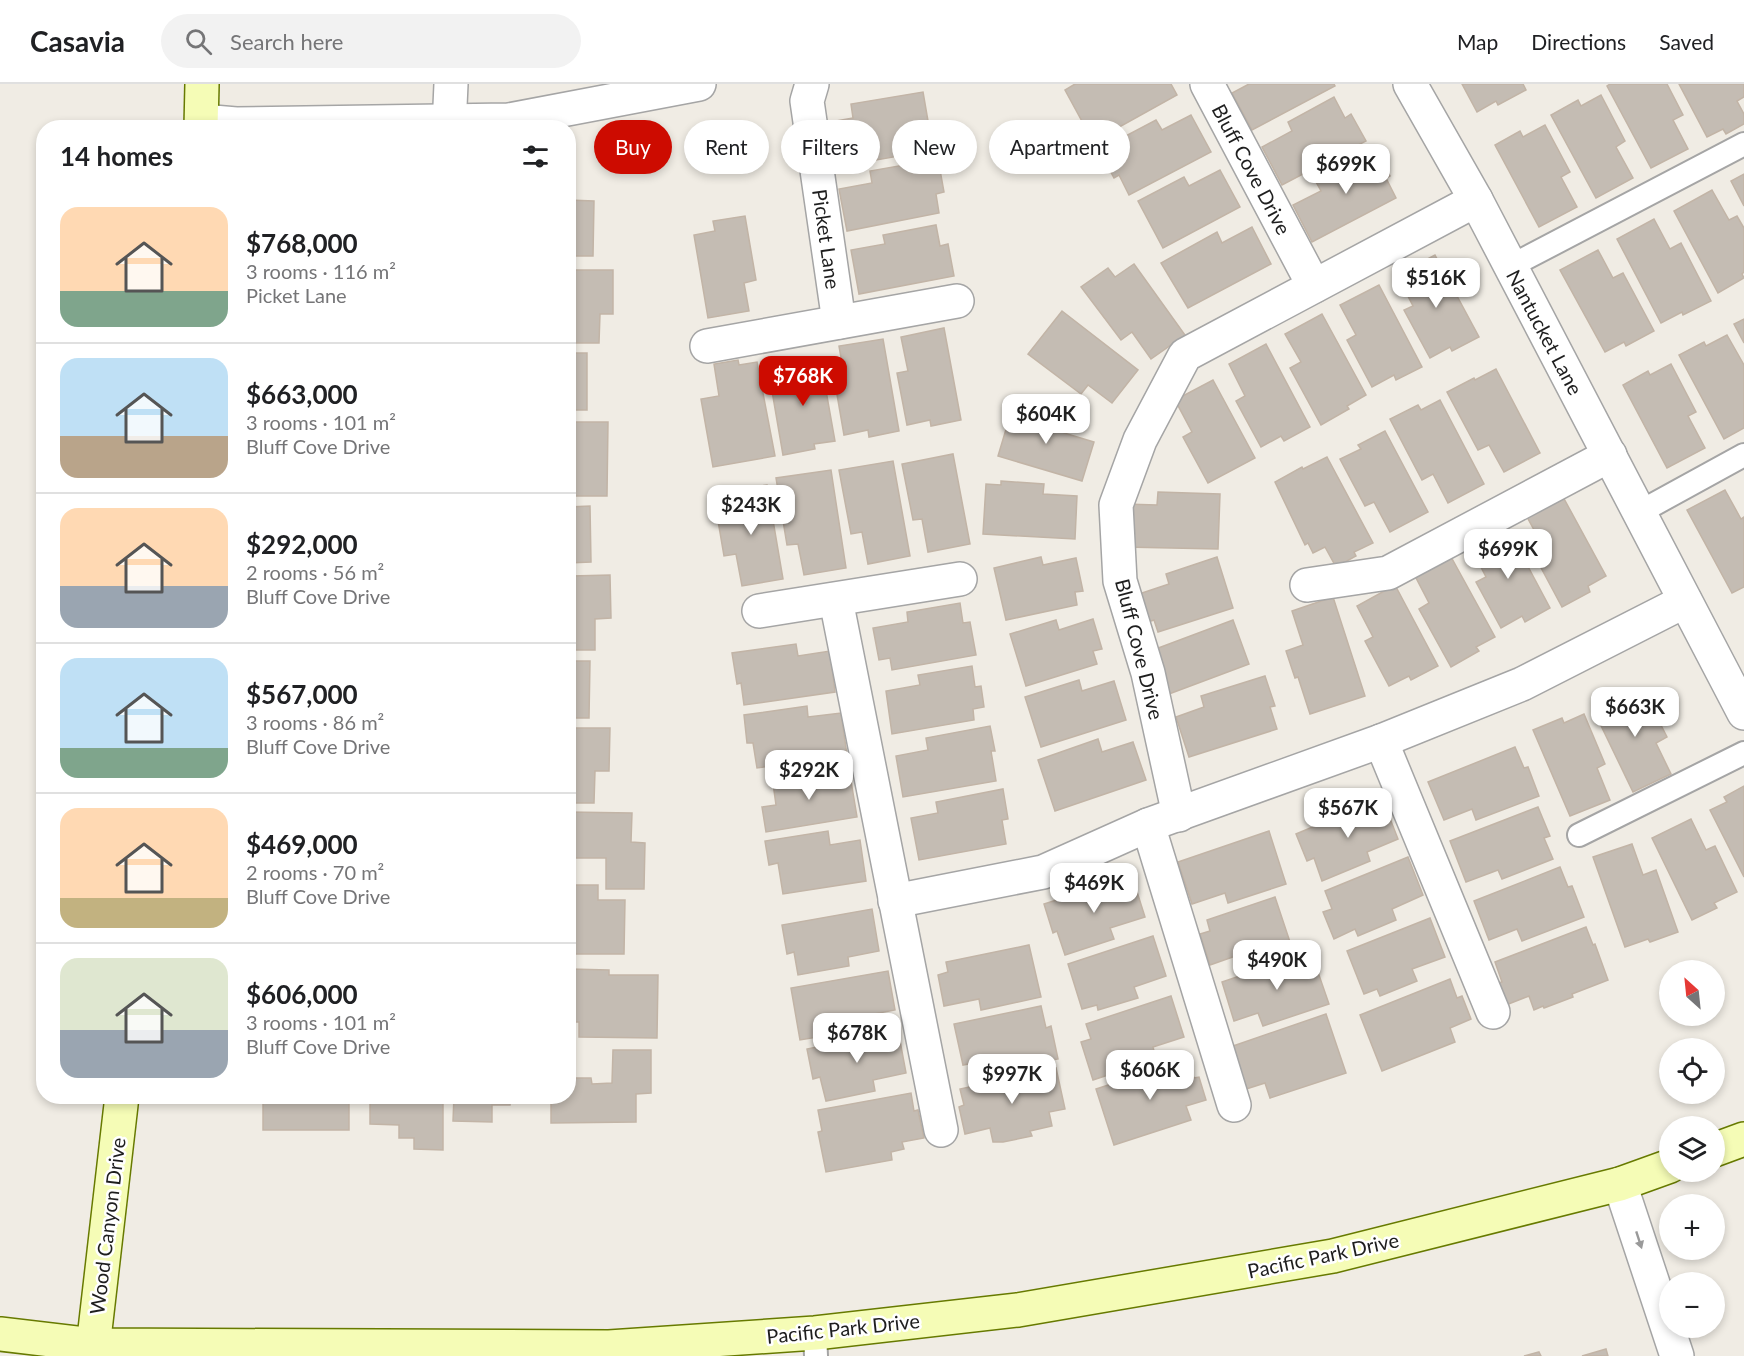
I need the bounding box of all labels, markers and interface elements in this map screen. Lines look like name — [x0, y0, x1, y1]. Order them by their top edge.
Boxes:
search box — [161, 14, 581, 68]
text: Casavia — [30, 24, 125, 58]
icon: search — [182, 25, 215, 58]
text: Search here — [230, 28, 344, 55]
text: Map — [1457, 29, 1498, 54]
text: Directions — [1531, 29, 1626, 54]
text: Saved — [1659, 29, 1714, 54]
street label: Bluff Cove Drive — [1208, 100, 1296, 238]
chip: Buy — [594, 120, 672, 174]
chip: Rent — [684, 120, 769, 174]
chip: Filters — [781, 120, 880, 174]
chip: New — [892, 120, 977, 174]
chip: Apartment — [989, 120, 1130, 174]
text: 14 homes — [60, 140, 173, 172]
icon: filters — [519, 140, 552, 173]
pin: $699K — [1304, 144, 1388, 195]
text: $699K — [1316, 151, 1376, 175]
street label: Picket Lane — [808, 188, 846, 290]
text: $768,000 — [246, 227, 358, 259]
icon: home — [108, 231, 180, 303]
pin: $516K — [1394, 258, 1478, 309]
text: 3 rooms · 116 m² — [246, 259, 396, 283]
text: $516K — [1406, 265, 1466, 289]
street label: Nantucket Lane — [1502, 265, 1588, 399]
text: Picket Lane — [246, 283, 347, 307]
pin: $768K — [761, 356, 845, 407]
text: $768K — [773, 363, 833, 387]
text: $663,000 — [246, 378, 358, 410]
icon: home — [108, 382, 180, 454]
pin: $604K — [1004, 394, 1088, 445]
text: $604K — [1016, 401, 1076, 425]
text: 3 rooms · 101 m² — [246, 410, 396, 434]
text: Bluff Cove Drive — [246, 434, 390, 458]
pin: $243K — [709, 485, 793, 536]
text: $243K — [721, 492, 781, 516]
text: $292,000 — [246, 528, 358, 560]
pin: $699K — [1466, 529, 1550, 580]
icon: home — [108, 532, 180, 604]
text: $699K — [1478, 536, 1538, 560]
text: 2 rooms · 56 m² — [246, 560, 384, 584]
street label: Bluff Cove Drive — [1111, 576, 1169, 722]
text: Bluff Cove Drive — [246, 584, 390, 608]
text: $567,000 — [246, 678, 358, 710]
icon: home — [108, 682, 180, 754]
pin: $663K — [1593, 687, 1677, 738]
text: $663K — [1605, 694, 1665, 718]
text: 3 rooms · 86 m² — [246, 710, 384, 734]
text: Bluff Cove Drive — [246, 734, 390, 758]
pin: $292K — [767, 750, 851, 801]
text: $292K — [779, 757, 839, 781]
pin: $567K — [1306, 788, 1390, 839]
text: $567K — [1318, 795, 1378, 819]
text: $469,000 — [246, 828, 358, 860]
icon: home — [108, 832, 180, 904]
text: 2 rooms · 70 m² — [246, 860, 384, 884]
pin: $469K — [1052, 863, 1136, 914]
text: $469K — [1064, 870, 1124, 894]
text: Bluff Cove Drive — [246, 884, 390, 908]
pin: $490K — [1235, 940, 1319, 991]
text: $490K — [1247, 947, 1307, 971]
north arrow — [1659, 960, 1725, 1026]
map controls — [1659, 960, 1725, 1338]
text: $606,000 — [246, 978, 358, 1010]
icon: home — [108, 982, 180, 1054]
text: 3 rooms · 101 m² — [246, 1010, 396, 1034]
pin: $678K — [815, 1013, 899, 1064]
text: $678K — [827, 1020, 887, 1044]
text: Bluff Cove Drive — [246, 1034, 390, 1058]
button: locate — [1659, 1038, 1725, 1104]
pin: $606K — [1108, 1050, 1192, 1101]
pin: $997K — [970, 1054, 1054, 1105]
text: $606K — [1120, 1057, 1180, 1081]
text: $997K — [982, 1061, 1042, 1085]
button: layers — [1659, 1116, 1725, 1182]
street label: Wood Canyon Drive — [84, 1136, 130, 1316]
button: + — [1659, 1194, 1725, 1260]
street label: Pacific Park Drive — [1245, 1227, 1401, 1283]
one-way arrow — [1634, 1231, 1644, 1249]
button: − — [1659, 1272, 1725, 1338]
street label: Pacific Park Drive — [765, 1308, 921, 1348]

